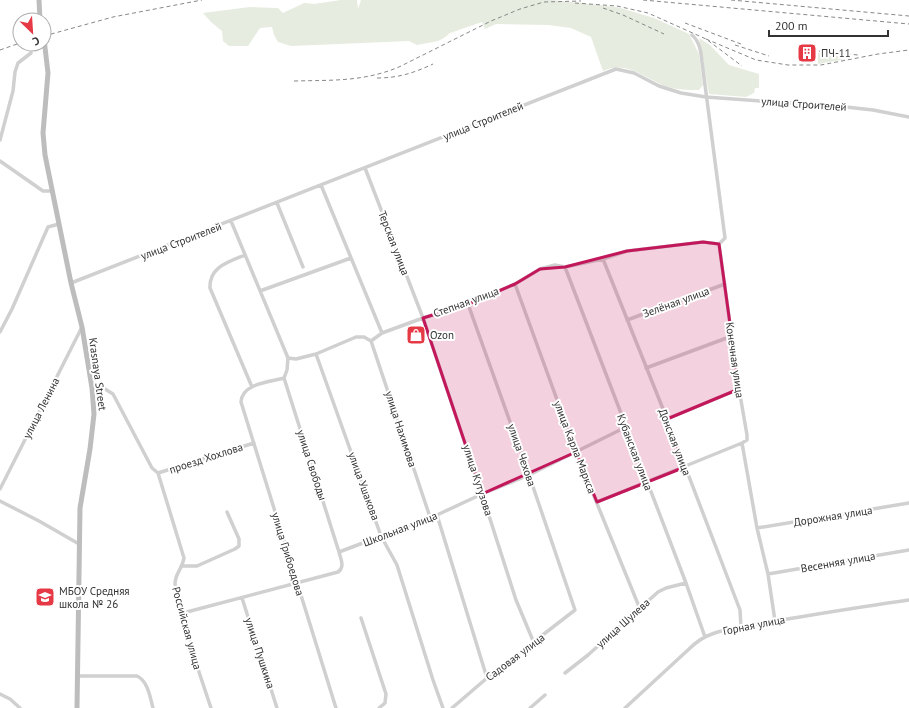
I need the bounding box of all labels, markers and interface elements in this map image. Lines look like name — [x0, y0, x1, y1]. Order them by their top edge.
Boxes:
north arrow — [12, 12, 52, 52]
scale bar — [769, 12, 888, 38]
text: 200 m — [775, 18, 808, 33]
text: С — [30, 33, 42, 49]
building icon: ПЧ-11 — [796, 42, 818, 64]
place label: ПЧ-11 — [821, 46, 851, 60]
street label: улица Строителей — [761, 94, 847, 114]
street label: улица Строителей — [441, 99, 525, 143]
street label: Терская улица — [375, 209, 413, 277]
street label: улица Строителей — [139, 219, 223, 263]
street label: Зелёная улица — [641, 283, 711, 321]
street label: Степная улица — [431, 284, 501, 320]
street label: Конечная улица — [723, 321, 747, 399]
shop icon: Ozon — [405, 324, 427, 346]
place label: Ozon — [430, 328, 454, 342]
street label: Krasnaya Street — [86, 337, 110, 412]
street label: улица Ленина — [20, 375, 62, 441]
street label: улица Нахимова — [382, 389, 420, 469]
street label: улица Карла Маркса — [551, 398, 599, 496]
street label: Донская улица — [656, 406, 694, 478]
street label: Кубанская улица — [614, 412, 656, 492]
street label: улица Чехова — [505, 422, 539, 488]
street label: улица Свободы — [294, 428, 330, 502]
street label: проезд Хохлова — [167, 439, 245, 477]
street label: улица Кутузова — [460, 443, 496, 517]
street label: улица Ушакова — [345, 450, 383, 522]
street label: Дорожная улица — [793, 503, 873, 529]
street label: Школьная улица — [361, 508, 439, 550]
street label: улица Грибоедова — [269, 511, 307, 597]
street label: Весенняя улица — [800, 549, 876, 575]
place label: МБОУ Средняя школа № 26 — [59, 584, 130, 611]
street label: Российская улица — [169, 585, 205, 671]
school or university icon: МБОУ Средняя школа № 26 — [34, 586, 56, 608]
street label: улица Шулева — [593, 595, 653, 651]
street label: Горная улица — [722, 612, 786, 638]
street label: улица Пушкина — [242, 616, 278, 690]
street label: Садовая улица — [483, 630, 547, 684]

